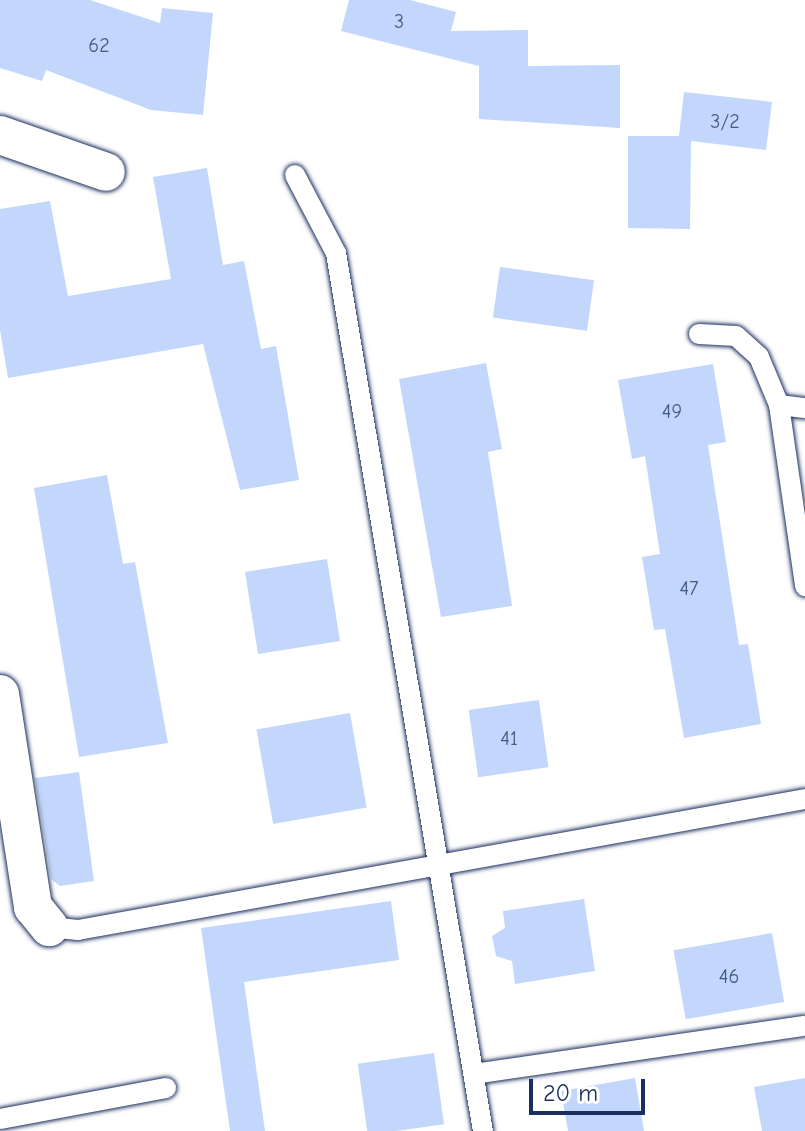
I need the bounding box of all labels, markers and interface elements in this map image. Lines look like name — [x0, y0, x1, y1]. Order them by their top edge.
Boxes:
house number: 3 — [394, 9, 404, 33]
house number: 62 — [88, 33, 110, 57]
house number: 3/2 — [710, 109, 740, 133]
house number: 49 — [662, 399, 682, 423]
house number: 47 — [679, 576, 699, 600]
house number: 41 — [500, 726, 518, 750]
house number: 46 — [719, 964, 739, 988]
scale bar — [533, 1063, 649, 1113]
text: 20 m — [543, 1079, 598, 1107]

